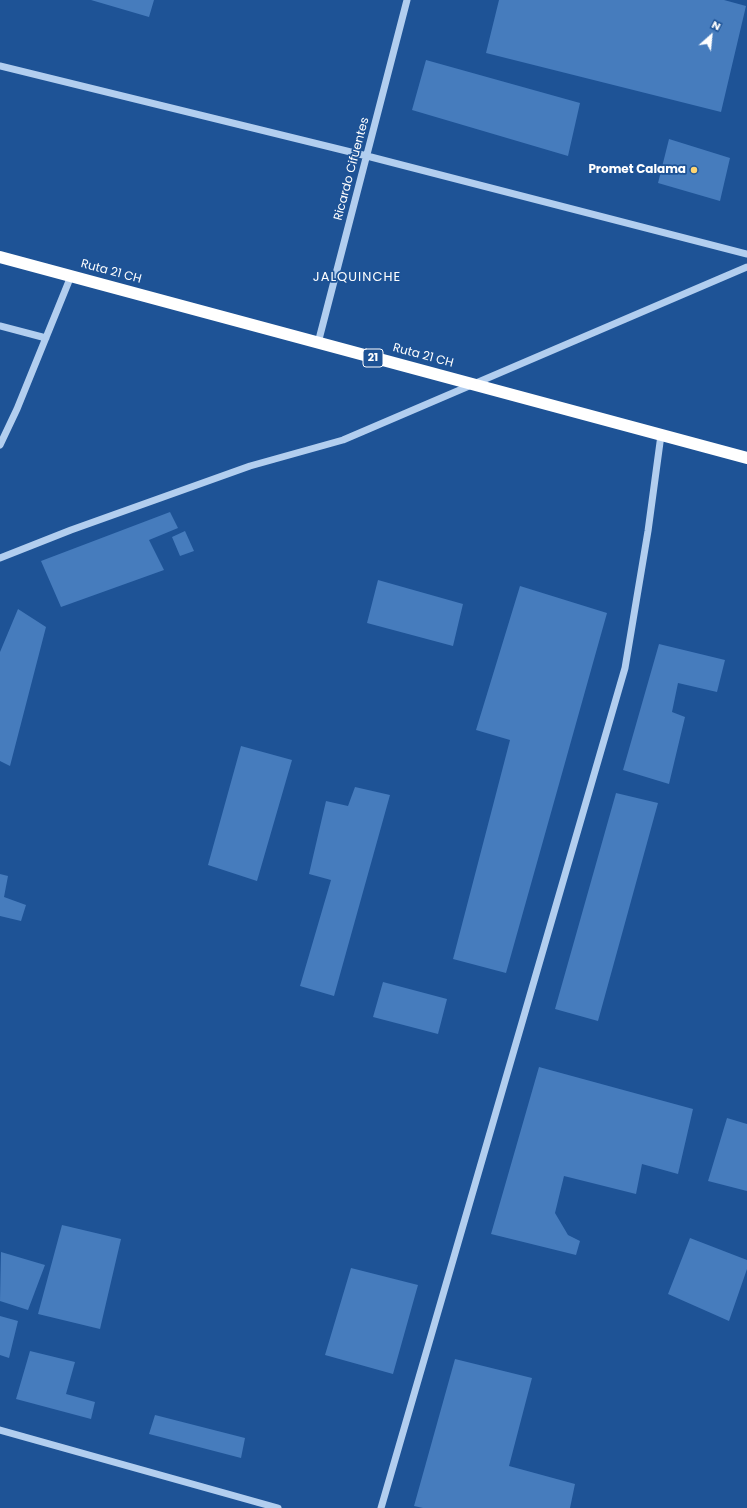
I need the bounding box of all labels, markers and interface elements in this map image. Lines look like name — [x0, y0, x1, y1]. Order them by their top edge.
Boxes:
north arrow — [691, 16, 731, 56]
text: N — [709, 16, 724, 34]
street label: Ricardo Cifuentes — [331, 116, 373, 222]
place label: Promet Calama — [588, 163, 686, 177]
marker: Promet Calama — [689, 165, 699, 175]
street label: Ruta 21 CH — [79, 257, 143, 287]
district label: JALQUINCHE — [313, 270, 401, 286]
street label: Ruta 21 CH — [391, 341, 455, 371]
road number: 21 — [363, 349, 383, 367]

